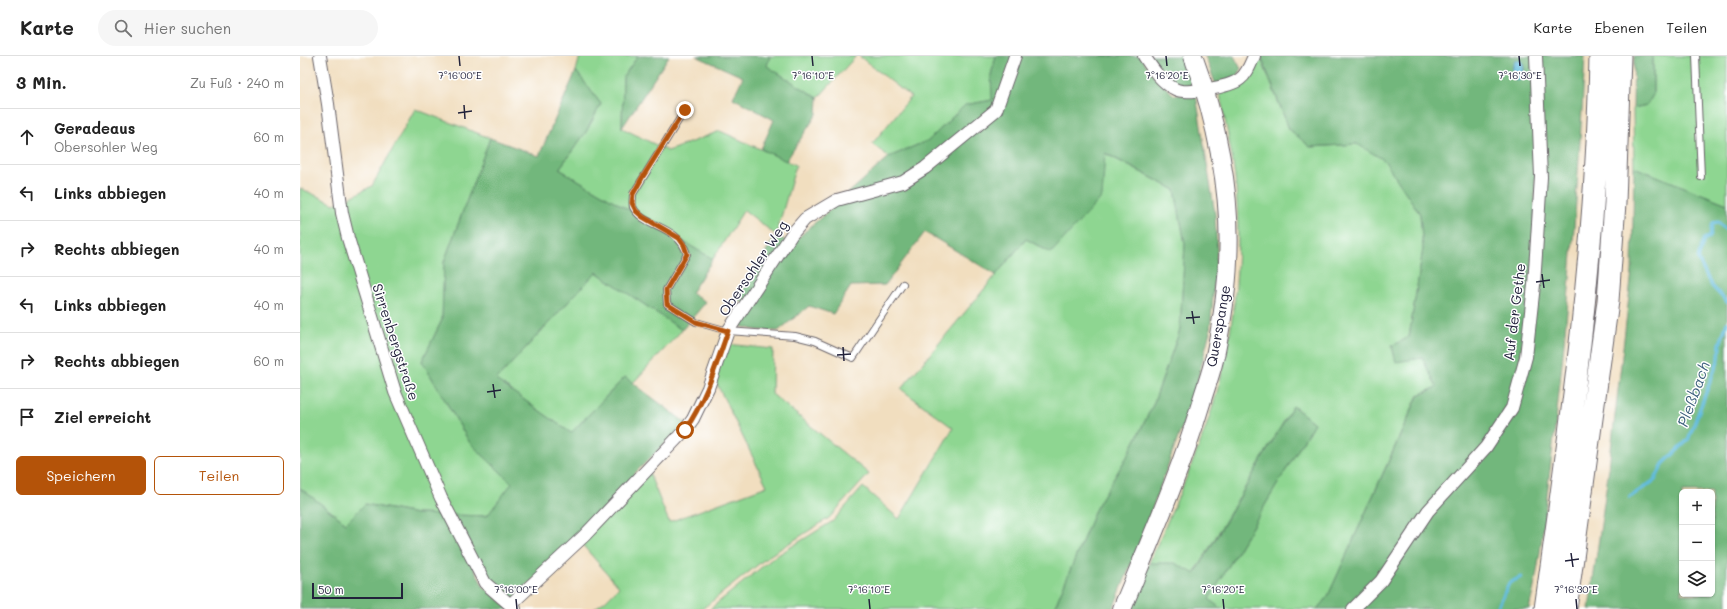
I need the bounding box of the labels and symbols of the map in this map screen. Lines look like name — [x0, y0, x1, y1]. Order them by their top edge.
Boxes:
text: 7°16'00"E — [438, 68, 482, 82]
text: 7°16'10"E — [792, 68, 834, 82]
text: 7°16'20"E — [1145, 68, 1189, 82]
text: 7°16'30"E — [1498, 68, 1542, 82]
route end — [676, 101, 694, 119]
street label: Obersohler Weg — [714, 216, 792, 320]
street label: Auf der Gethe — [1499, 262, 1529, 362]
street label: Sirrenbergstraße — [368, 281, 424, 403]
street label: Querspange — [1201, 283, 1235, 369]
water label: Pleßbach — [1672, 359, 1714, 429]
route start — [676, 421, 694, 439]
scale bar — [312, 581, 403, 600]
text: 7°16'00"E — [494, 582, 538, 596]
text: 7°16'10"E — [848, 582, 890, 596]
text: 7°16'20"E — [1201, 582, 1245, 596]
text: 7°16'30"E — [1554, 582, 1598, 596]

